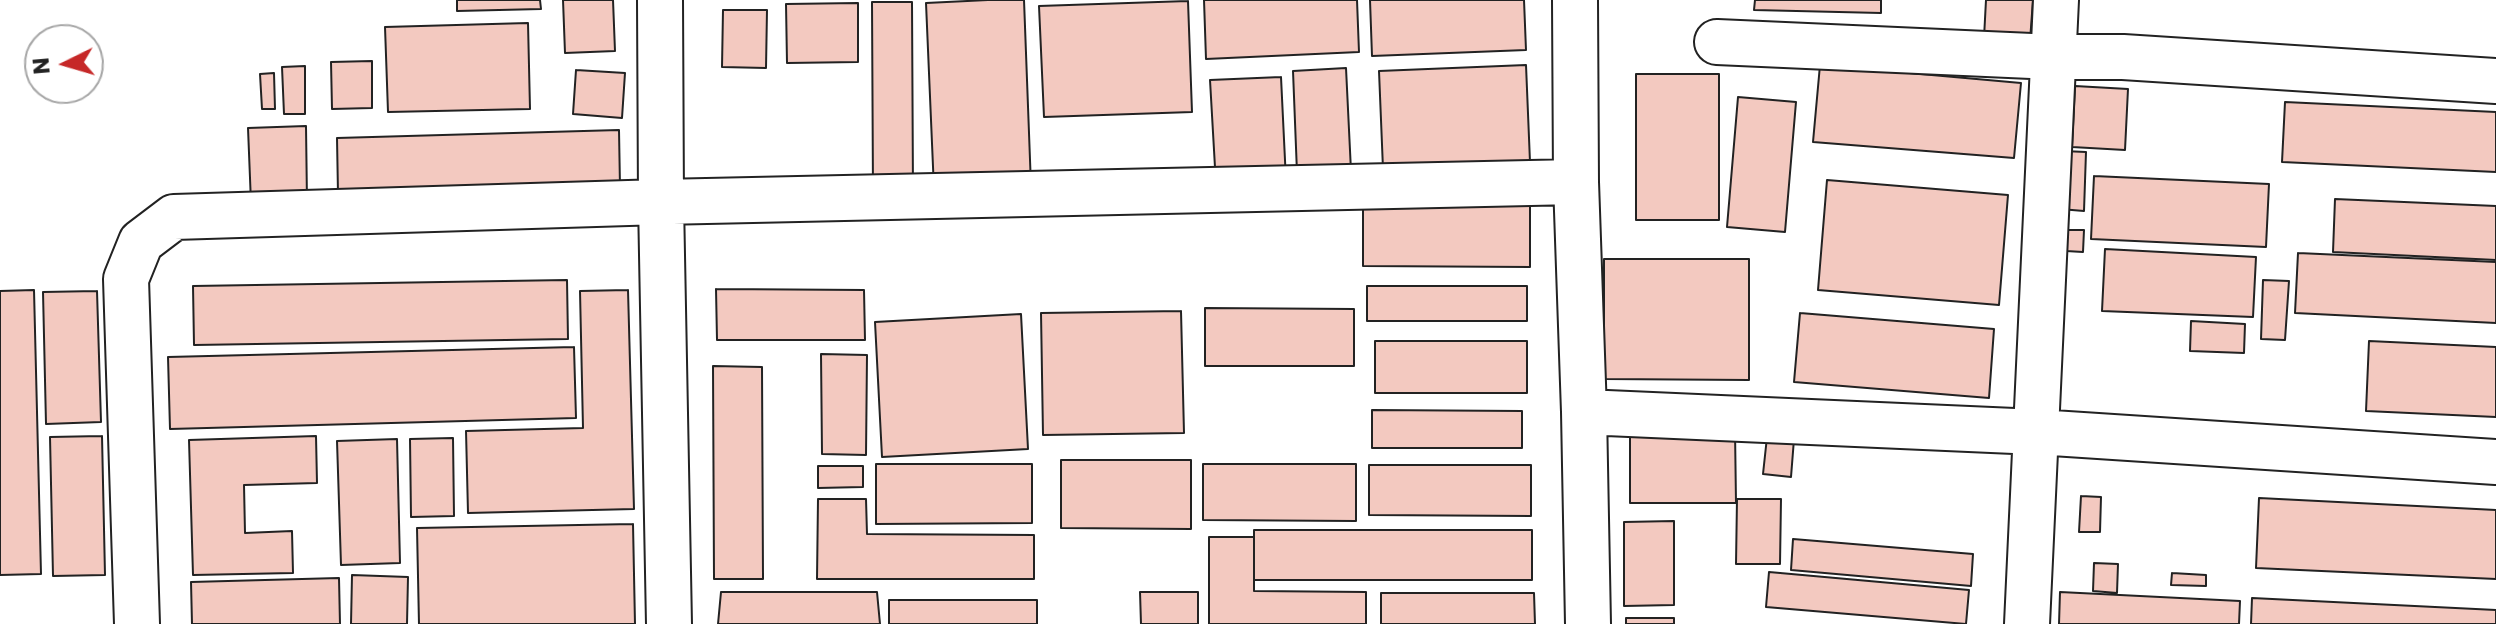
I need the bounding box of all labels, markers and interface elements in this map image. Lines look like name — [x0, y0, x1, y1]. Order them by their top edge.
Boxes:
north arrow — [24, 24, 104, 104]
text: N — [25, 56, 58, 76]

